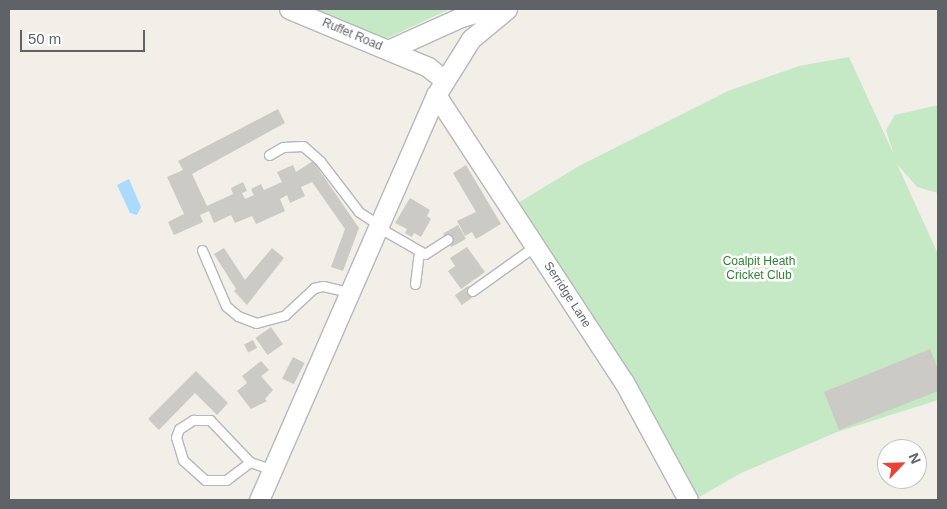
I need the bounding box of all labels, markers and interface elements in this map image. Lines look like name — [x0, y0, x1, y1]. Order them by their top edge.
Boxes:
street label: Ruffet Road — [320, 16, 384, 54]
scale bar — [22, 20, 148, 52]
text: 50 m — [28, 30, 61, 47]
park label: Coalpit Heath Cricket Club — [723, 255, 795, 283]
street label: Serridge Lane — [540, 259, 594, 331]
north arrow — [877, 439, 927, 489]
text: N — [905, 450, 924, 466]

